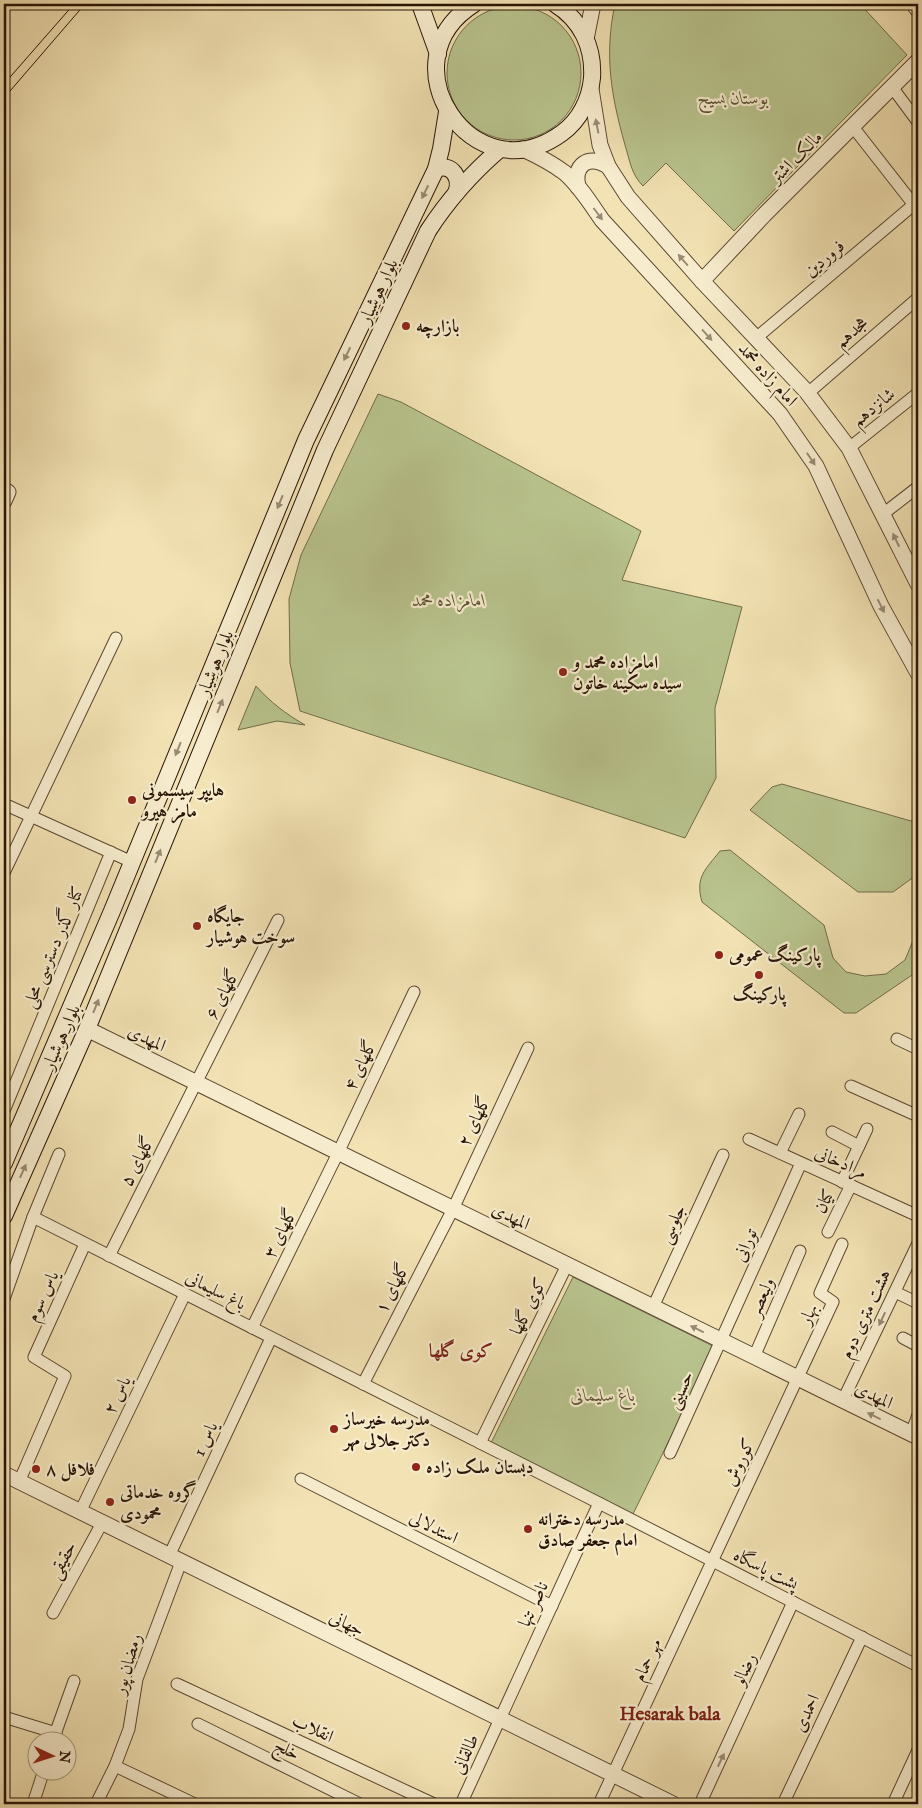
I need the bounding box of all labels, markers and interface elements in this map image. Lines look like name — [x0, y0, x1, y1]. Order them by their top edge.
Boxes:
park label: بوستان بسیج — [697, 88, 769, 114]
one-way arrow — [592, 117, 600, 133]
street label: مالک اشتر — [764, 127, 828, 191]
one-way arrow — [421, 185, 429, 199]
one-way arrow — [593, 207, 603, 221]
street label: فروردین — [800, 235, 850, 283]
one-way arrow — [678, 254, 689, 266]
street label: بلوار هوشیار — [354, 255, 404, 330]
street label: هجدهم — [830, 312, 876, 357]
place label: بازارچه — [416, 316, 460, 339]
marker: بازارچه — [400, 320, 412, 332]
one-way arrow — [701, 328, 713, 340]
street label: امام زاده محمد — [730, 338, 802, 414]
one-way arrow — [343, 347, 351, 361]
street label: شانزدهم — [847, 384, 903, 436]
one-way arrow — [806, 453, 816, 466]
one-way arrow — [276, 495, 284, 510]
one-way arrow — [892, 533, 900, 548]
park label: امامزاده محمد — [412, 590, 486, 613]
one-way arrow — [877, 599, 885, 613]
street label: بلوار هوشیار — [192, 627, 240, 702]
place label: امامزاده محمد و سیده سکینه خاتون — [571, 652, 682, 696]
marker: امامزاده محمد و سیده سکینه خاتون — [557, 666, 569, 678]
one-way arrow — [216, 699, 224, 713]
one-way arrow — [174, 742, 182, 756]
place label: هایپر سیسمونی مامز هیرو — [140, 780, 224, 824]
marker: هایپر سیسمونی مامز هیرو — [126, 794, 138, 806]
one-way arrow — [155, 849, 163, 863]
street label: کنار گذر دسترسی محلی — [16, 882, 90, 1012]
place label: جایگاه سوخت هوشیار — [205, 904, 295, 950]
marker: جایگاه سوخت هوشیار — [191, 920, 203, 932]
place label: پارکینگ عمومی — [728, 943, 822, 968]
marker: پارکینگ عمومی — [713, 949, 725, 961]
street label: گلهای ۶ — [200, 965, 246, 1024]
marker: پارکینگ — [753, 969, 765, 981]
place label: پارکینگ — [732, 982, 787, 1007]
one-way arrow — [93, 999, 101, 1013]
street label: بلوار هوشیار — [37, 1001, 87, 1076]
street label: المهدی — [124, 1020, 169, 1058]
street label: گلهای ۴ — [339, 1036, 383, 1095]
street label: گلهای ۲ — [453, 1092, 497, 1151]
street label: گلهای ۵ — [115, 1132, 161, 1191]
street label: مرادخانی — [811, 1142, 870, 1185]
one-way arrow — [20, 1164, 28, 1178]
street label: کیان — [810, 1186, 841, 1218]
street label: المهدی — [488, 1198, 533, 1236]
street label: جلوسی — [655, 1201, 692, 1248]
street label: گلهای ۳ — [258, 1204, 303, 1263]
street label: تورانی — [729, 1225, 764, 1266]
street label: گلهای ۱ — [370, 1259, 416, 1318]
street label: یاس سوم — [22, 1266, 69, 1327]
street label: باغ سلیمانی — [180, 1266, 250, 1318]
street label: هشت متری دوم — [836, 1266, 900, 1364]
street label: کوی گلها — [505, 1274, 553, 1339]
street label: ولیعصر — [743, 1274, 781, 1323]
street label: بهار — [794, 1300, 824, 1331]
one-way arrow — [878, 1312, 886, 1326]
one-way arrow — [690, 1325, 704, 1333]
district label: کوی گلها — [429, 1339, 493, 1364]
street label: حسینی — [663, 1368, 700, 1413]
street label: یاس ۲ — [99, 1371, 138, 1419]
street label: المهدی — [851, 1377, 896, 1415]
park label: باغ سلیمانی — [571, 1385, 636, 1410]
place label: مدرسه خیرساز دکتر جلالی مهر — [342, 1409, 430, 1453]
one-way arrow — [867, 1412, 882, 1420]
street label: یاس 1 — [188, 1417, 225, 1461]
marker: مدرسه خیرساز دکتر جلالی مهر — [328, 1423, 340, 1435]
street label: کوروش — [719, 1435, 761, 1490]
place label: دبستان ملک زاده — [426, 1457, 534, 1480]
place label: فلافل ۸ — [46, 1459, 95, 1482]
marker: دبستان ملک زاده — [410, 1461, 422, 1473]
marker: فلافل ۸ — [30, 1463, 42, 1475]
place label: گروه خدماتی محمودی — [119, 1480, 197, 1526]
marker: گروه خدماتی محمودی — [104, 1496, 116, 1508]
street label: استدلالی — [405, 1506, 462, 1550]
place label: مدرسه دخترانه امام جعفر صادق — [538, 1509, 638, 1556]
marker: مدرسه دخترانه امام جعفر صادق — [522, 1523, 534, 1535]
street label: حقیقی — [44, 1538, 83, 1583]
street label: پشت پاسگاه — [729, 1542, 804, 1597]
street label: ناصر تنها — [514, 1578, 555, 1631]
street label: جهانی — [325, 1606, 368, 1643]
street label: رمضان پور — [108, 1631, 148, 1699]
street label: مهر حمام — [628, 1635, 671, 1687]
street label: رضالو — [727, 1650, 763, 1691]
street label: احمدی — [789, 1691, 826, 1736]
district label: Hesarak bala — [620, 1703, 721, 1727]
street label: انقلاب — [288, 1710, 337, 1749]
north arrow — [28, 1730, 78, 1780]
street label: طالقانی — [447, 1731, 485, 1778]
street label: خلج — [268, 1734, 303, 1769]
text: N — [55, 1749, 73, 1764]
one-way arrow — [717, 1753, 725, 1767]

